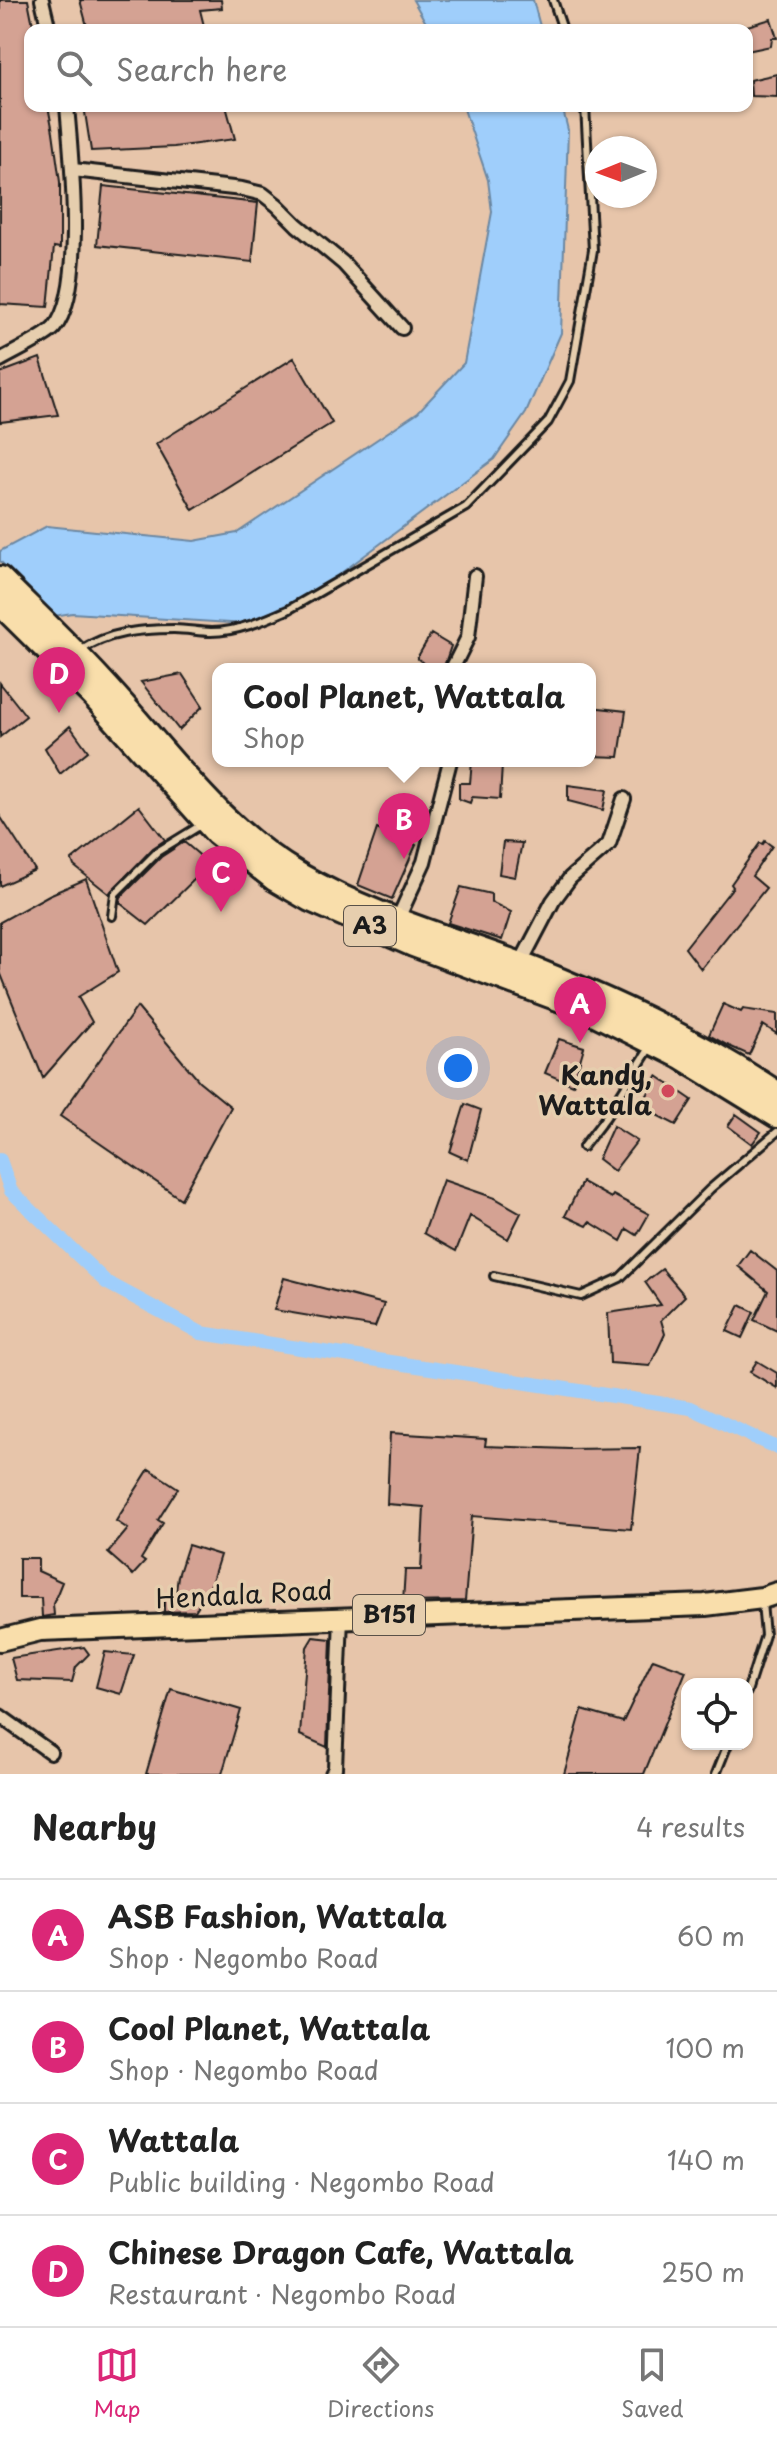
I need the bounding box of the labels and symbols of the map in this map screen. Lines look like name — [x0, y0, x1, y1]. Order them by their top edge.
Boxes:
north arrow — [585, 136, 657, 208]
pin: D — [33, 647, 85, 713]
pin: B — [378, 793, 430, 859]
pin: C — [195, 846, 247, 912]
road number: A3 — [344, 906, 396, 946]
pin: A — [554, 977, 606, 1043]
your location — [438, 1048, 478, 1088]
place label: Kandy, Wattala — [538, 1055, 652, 1124]
marker: Kandy, Wattala — [659, 1082, 677, 1100]
street label: Hendala Road — [154, 1569, 333, 1618]
road number: B151 — [353, 1595, 425, 1635]

